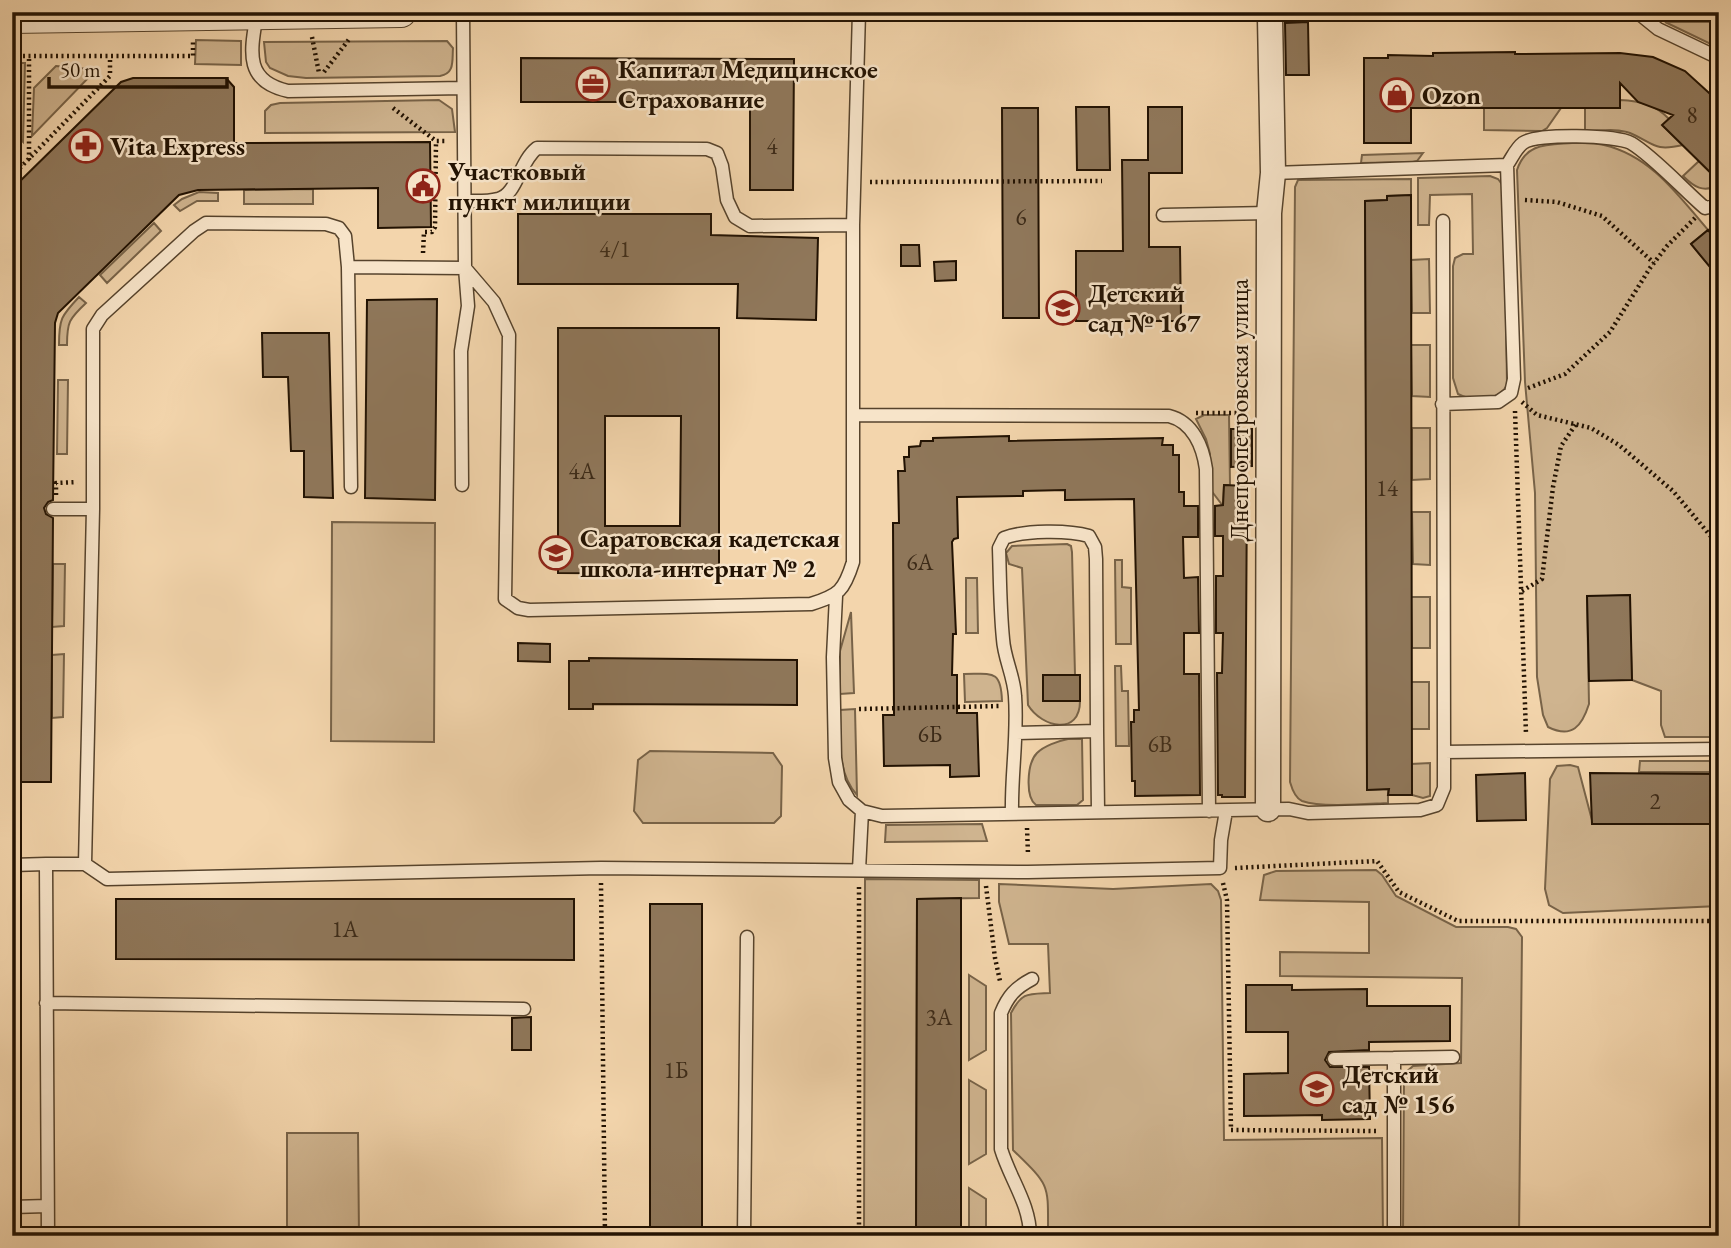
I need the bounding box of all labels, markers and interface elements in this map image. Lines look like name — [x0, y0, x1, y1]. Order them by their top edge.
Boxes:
scale bar — [49, 46, 228, 90]
place label: Капитал Медицинское Страхование — [618, 52, 878, 116]
text: 50 m — [60, 56, 101, 83]
office icon: Капитал Медицинское Страхование — [574, 65, 612, 103]
shop icon: Ozon — [1378, 76, 1416, 114]
place label: Ozon — [1422, 78, 1481, 112]
house number: 8 — [1686, 100, 1698, 130]
pharmacy icon: Vita Express — [67, 127, 105, 165]
place label: Vita Express — [110, 129, 245, 163]
house number: 4 — [766, 131, 778, 161]
place label: Участковый пункт милиции — [447, 154, 631, 218]
public building icon: Участковый пункт милиции — [404, 167, 442, 205]
house number: 6 — [1015, 202, 1027, 232]
house number: 4/1 — [599, 234, 631, 264]
place label: Детский сад № 167 — [1088, 276, 1201, 340]
street label: Днепропетровская улица — [1222, 278, 1256, 541]
school or university icon: Детский сад № 167 — [1044, 289, 1082, 327]
house number: 4А — [569, 456, 597, 486]
house number: 14 — [1376, 473, 1399, 503]
place label: Саратовская кадетская школа-интернат № 2 — [580, 521, 840, 585]
school or university icon: Саратовская кадетская школа-интернат № 2 — [537, 534, 575, 572]
house number: 6А — [907, 547, 935, 577]
house number: 6Б — [918, 719, 942, 749]
house number: 6В — [1148, 729, 1172, 759]
house number: 2 — [1649, 786, 1661, 816]
house number: 1А — [332, 914, 360, 944]
house number: 3А — [926, 1002, 954, 1032]
house number: 1Б — [664, 1055, 688, 1085]
place label: Детский сад № 156 — [1342, 1057, 1455, 1121]
school or university icon: Детский сад № 156 — [1298, 1070, 1336, 1108]

